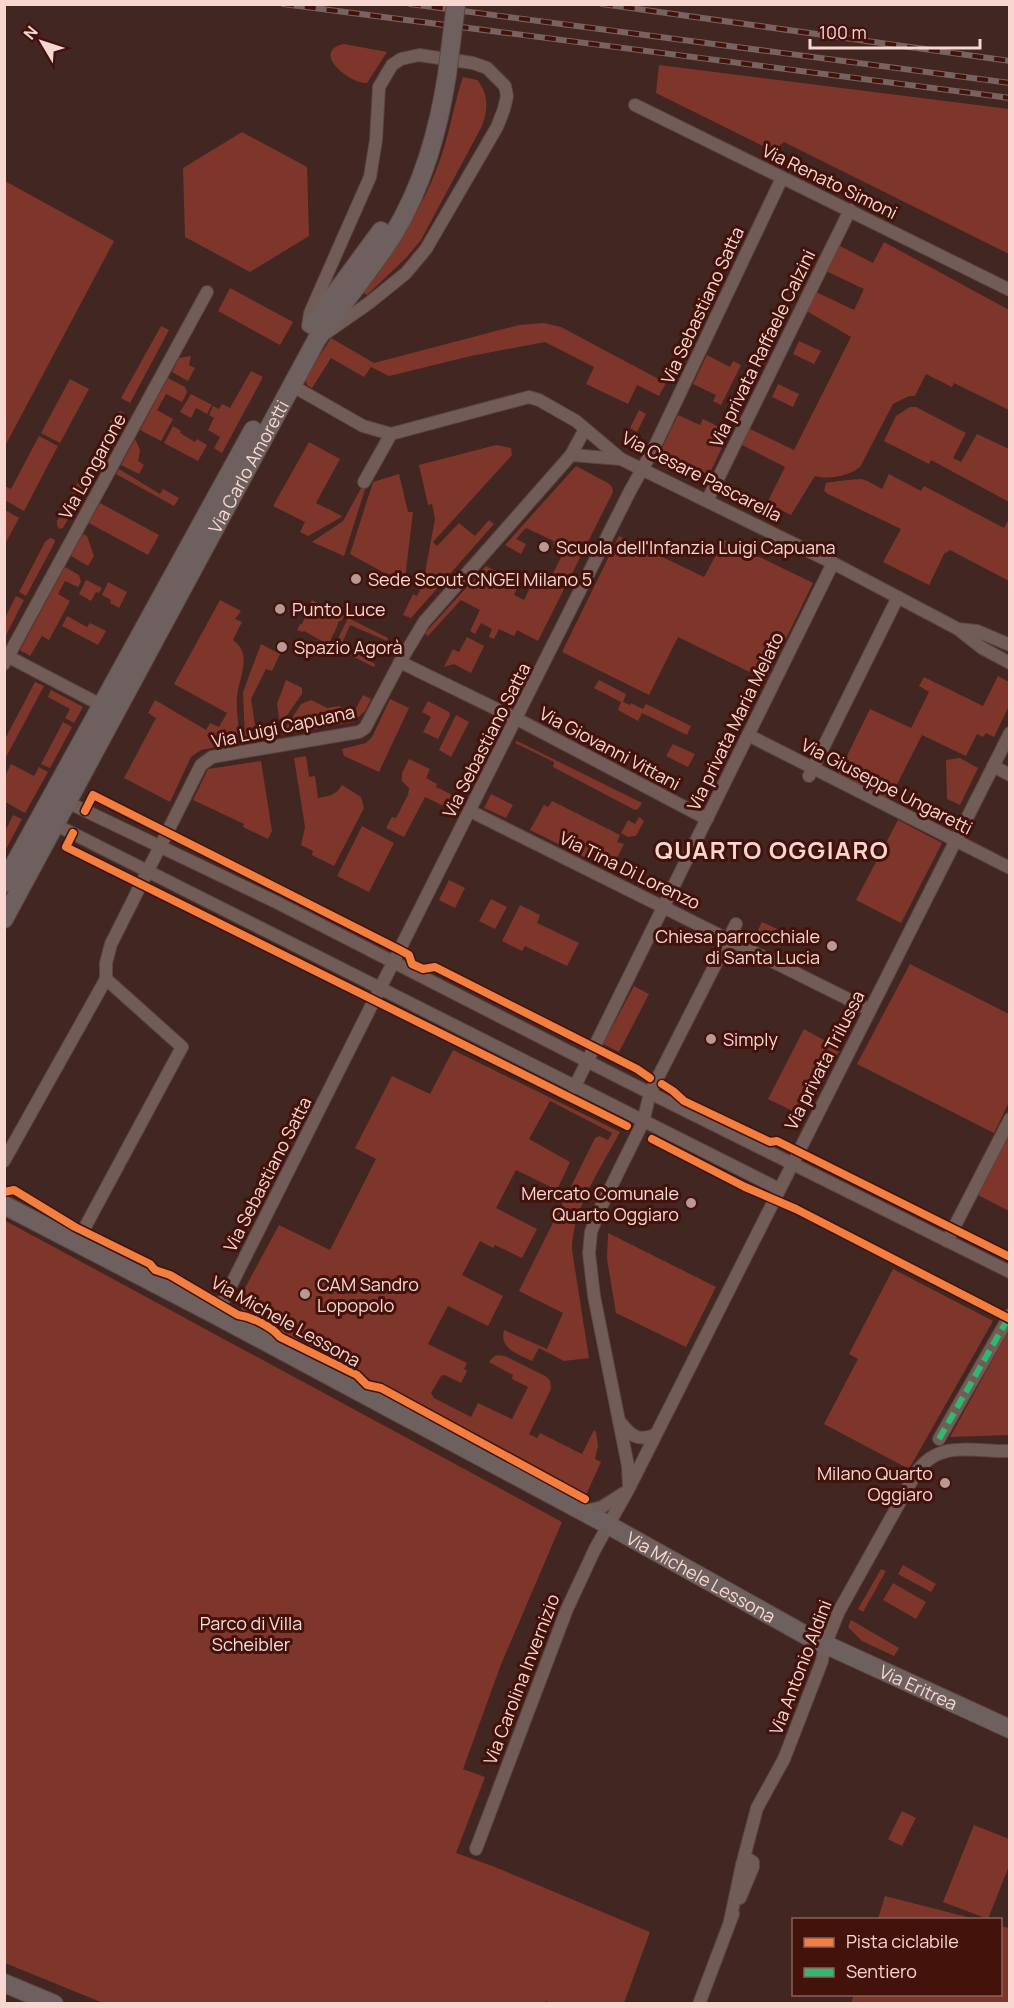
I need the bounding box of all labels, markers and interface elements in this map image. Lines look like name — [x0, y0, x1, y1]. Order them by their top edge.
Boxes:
north arrow — [12, 12, 72, 72]
scale bar — [810, 12, 980, 50]
text: 100 m — [819, 20, 867, 44]
text: N — [18, 21, 43, 44]
street label: Via Renato Simoni — [758, 138, 902, 224]
street label: Via Sebastiano Satta — [655, 223, 749, 387]
street label: Via privata Raffaele Calzini — [704, 245, 820, 451]
street label: Via Carlo Amoretti — [202, 396, 294, 537]
street label: Via Longarone — [53, 409, 131, 523]
street label: Via Cesare Pascarella — [618, 425, 786, 527]
place label: Scuola dell'Infanzia Luigi Capuana — [556, 535, 836, 559]
marker: Scuola dell'Infanzia Luigi Capuana — [537, 540, 551, 554]
place label: Sede Scout CNGEI Milano 5 — [368, 567, 592, 591]
marker: Sede Scout CNGEI Milano 5 — [349, 572, 363, 586]
place label: Punto Luce — [292, 597, 385, 621]
marker: Punto Luce — [273, 602, 287, 616]
street label: Via privata Maria Melato — [681, 628, 789, 814]
place label: Spazio Agorà — [294, 635, 403, 659]
marker: Spazio Agorà — [275, 640, 289, 654]
street label: Via Sebastiano Satta — [437, 658, 535, 822]
street label: Via Luigi Capuana — [209, 699, 357, 753]
street label: Via Giovanni Vittani — [535, 701, 685, 795]
street label: Via Giuseppe Ungaretti — [797, 732, 977, 840]
street label: Via Tina Di Lorenzo — [556, 825, 704, 915]
district label: QUARTO OGGIARO — [655, 833, 889, 866]
place label: Chiesa parrocchiale di Santa Lucia — [655, 924, 820, 969]
marker: Chiesa parrocchiale di Santa Lucia — [825, 939, 839, 953]
street label: Via privata Trilussa — [778, 986, 870, 1134]
place label: Simply — [723, 1027, 778, 1051]
marker: Simply — [704, 1032, 718, 1046]
street label: Via Sebastiano Satta — [218, 1092, 316, 1256]
place label: Mercato Comunale Quarto Oggiaro — [521, 1181, 679, 1226]
marker: Mercato Comunale Quarto Oggiaro — [684, 1196, 698, 1210]
street label: Via Michele Lessona — [207, 1270, 365, 1372]
place label: CAM Sandro Lopopolo — [317, 1272, 419, 1317]
marker: CAM Sandro Lopopolo — [298, 1287, 312, 1301]
place label: Milano Quarto Oggiaro — [817, 1461, 933, 1506]
marker: Milano Quarto Oggiaro — [938, 1476, 952, 1490]
street label: Via Michele Lessona — [622, 1526, 780, 1628]
street label: Via Carolina Invernizio — [477, 1590, 565, 1768]
street label: Via Antonio Aldini — [763, 1596, 837, 1738]
park label: Parco di Villa Scheibler — [200, 1611, 302, 1656]
street label: Via Eritrea — [876, 1659, 961, 1715]
legend — [792, 1918, 1002, 1996]
text: Pista ciclabile — [846, 1929, 959, 1953]
text: Sentiero — [846, 1959, 917, 1983]

